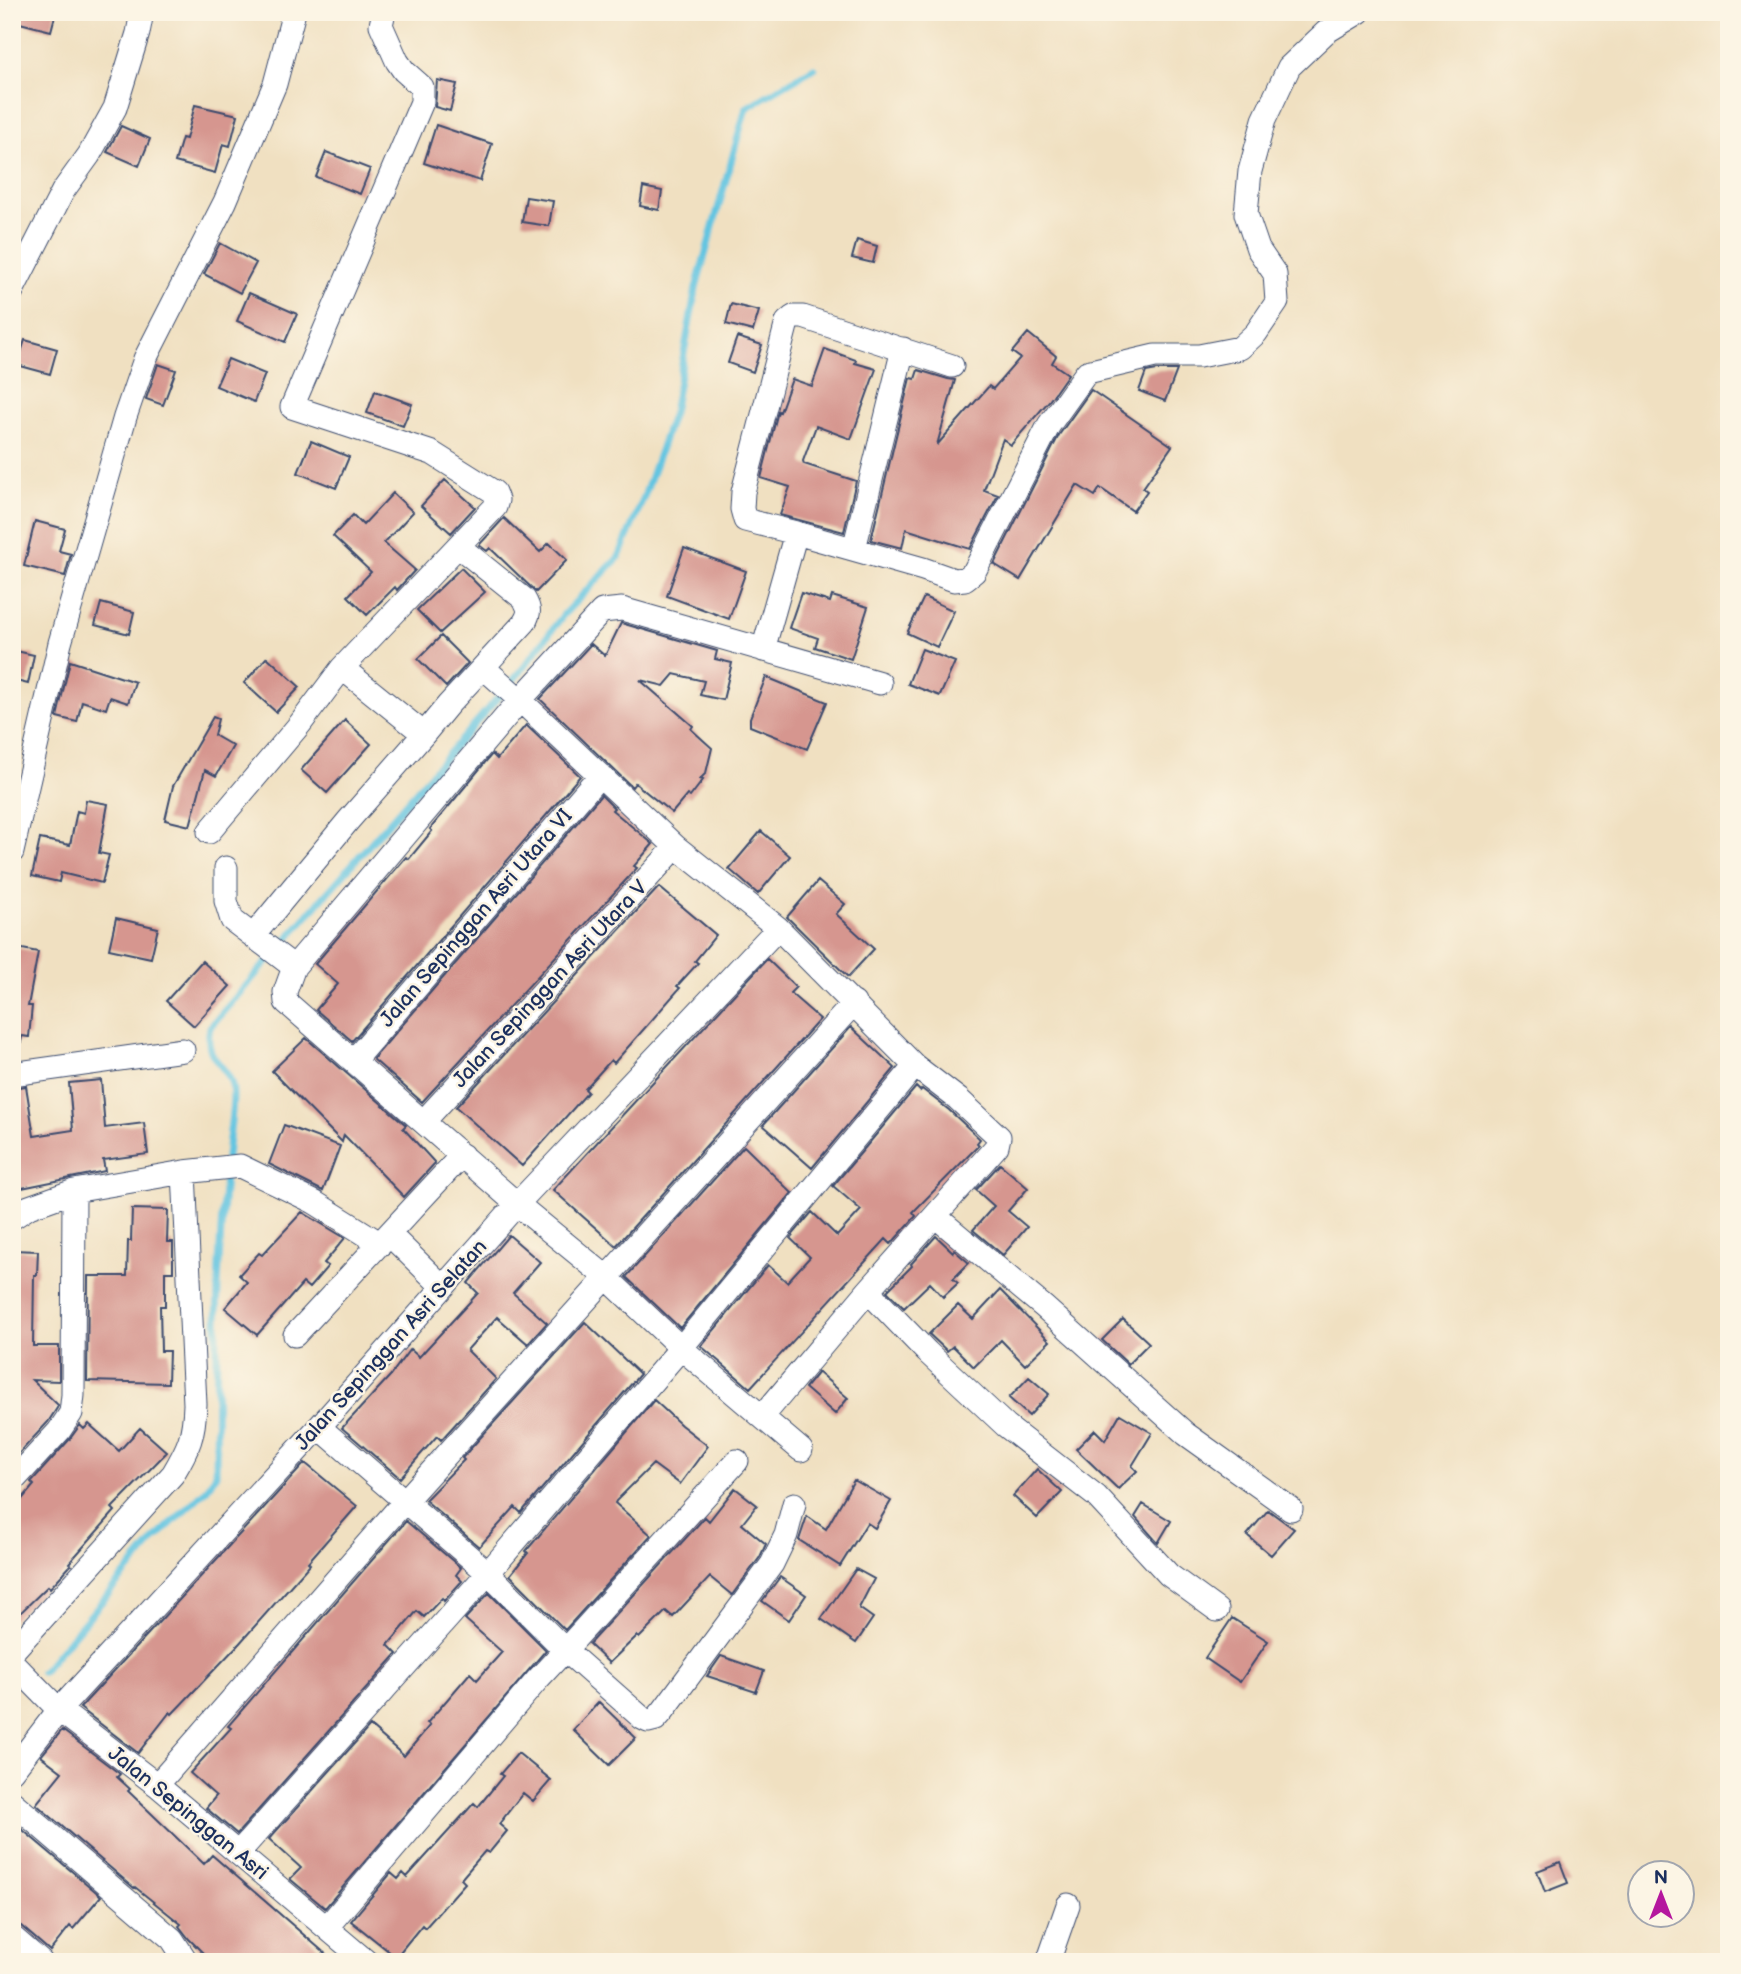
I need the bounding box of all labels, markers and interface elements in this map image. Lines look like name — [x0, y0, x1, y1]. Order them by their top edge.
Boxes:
street label: Jalan Sepinggan Asri Utara VI — [374, 803, 578, 1033]
street label: Jalan Sepinggan Asri Utara V — [447, 875, 653, 1093]
street label: Jalan Sepinggan Asri Selatan — [290, 1234, 492, 1456]
street label: Jalan Sepinggan Asri — [103, 1741, 273, 1885]
north arrow — [1626, 1858, 1696, 1928]
text: N — [1654, 1867, 1668, 1890]

